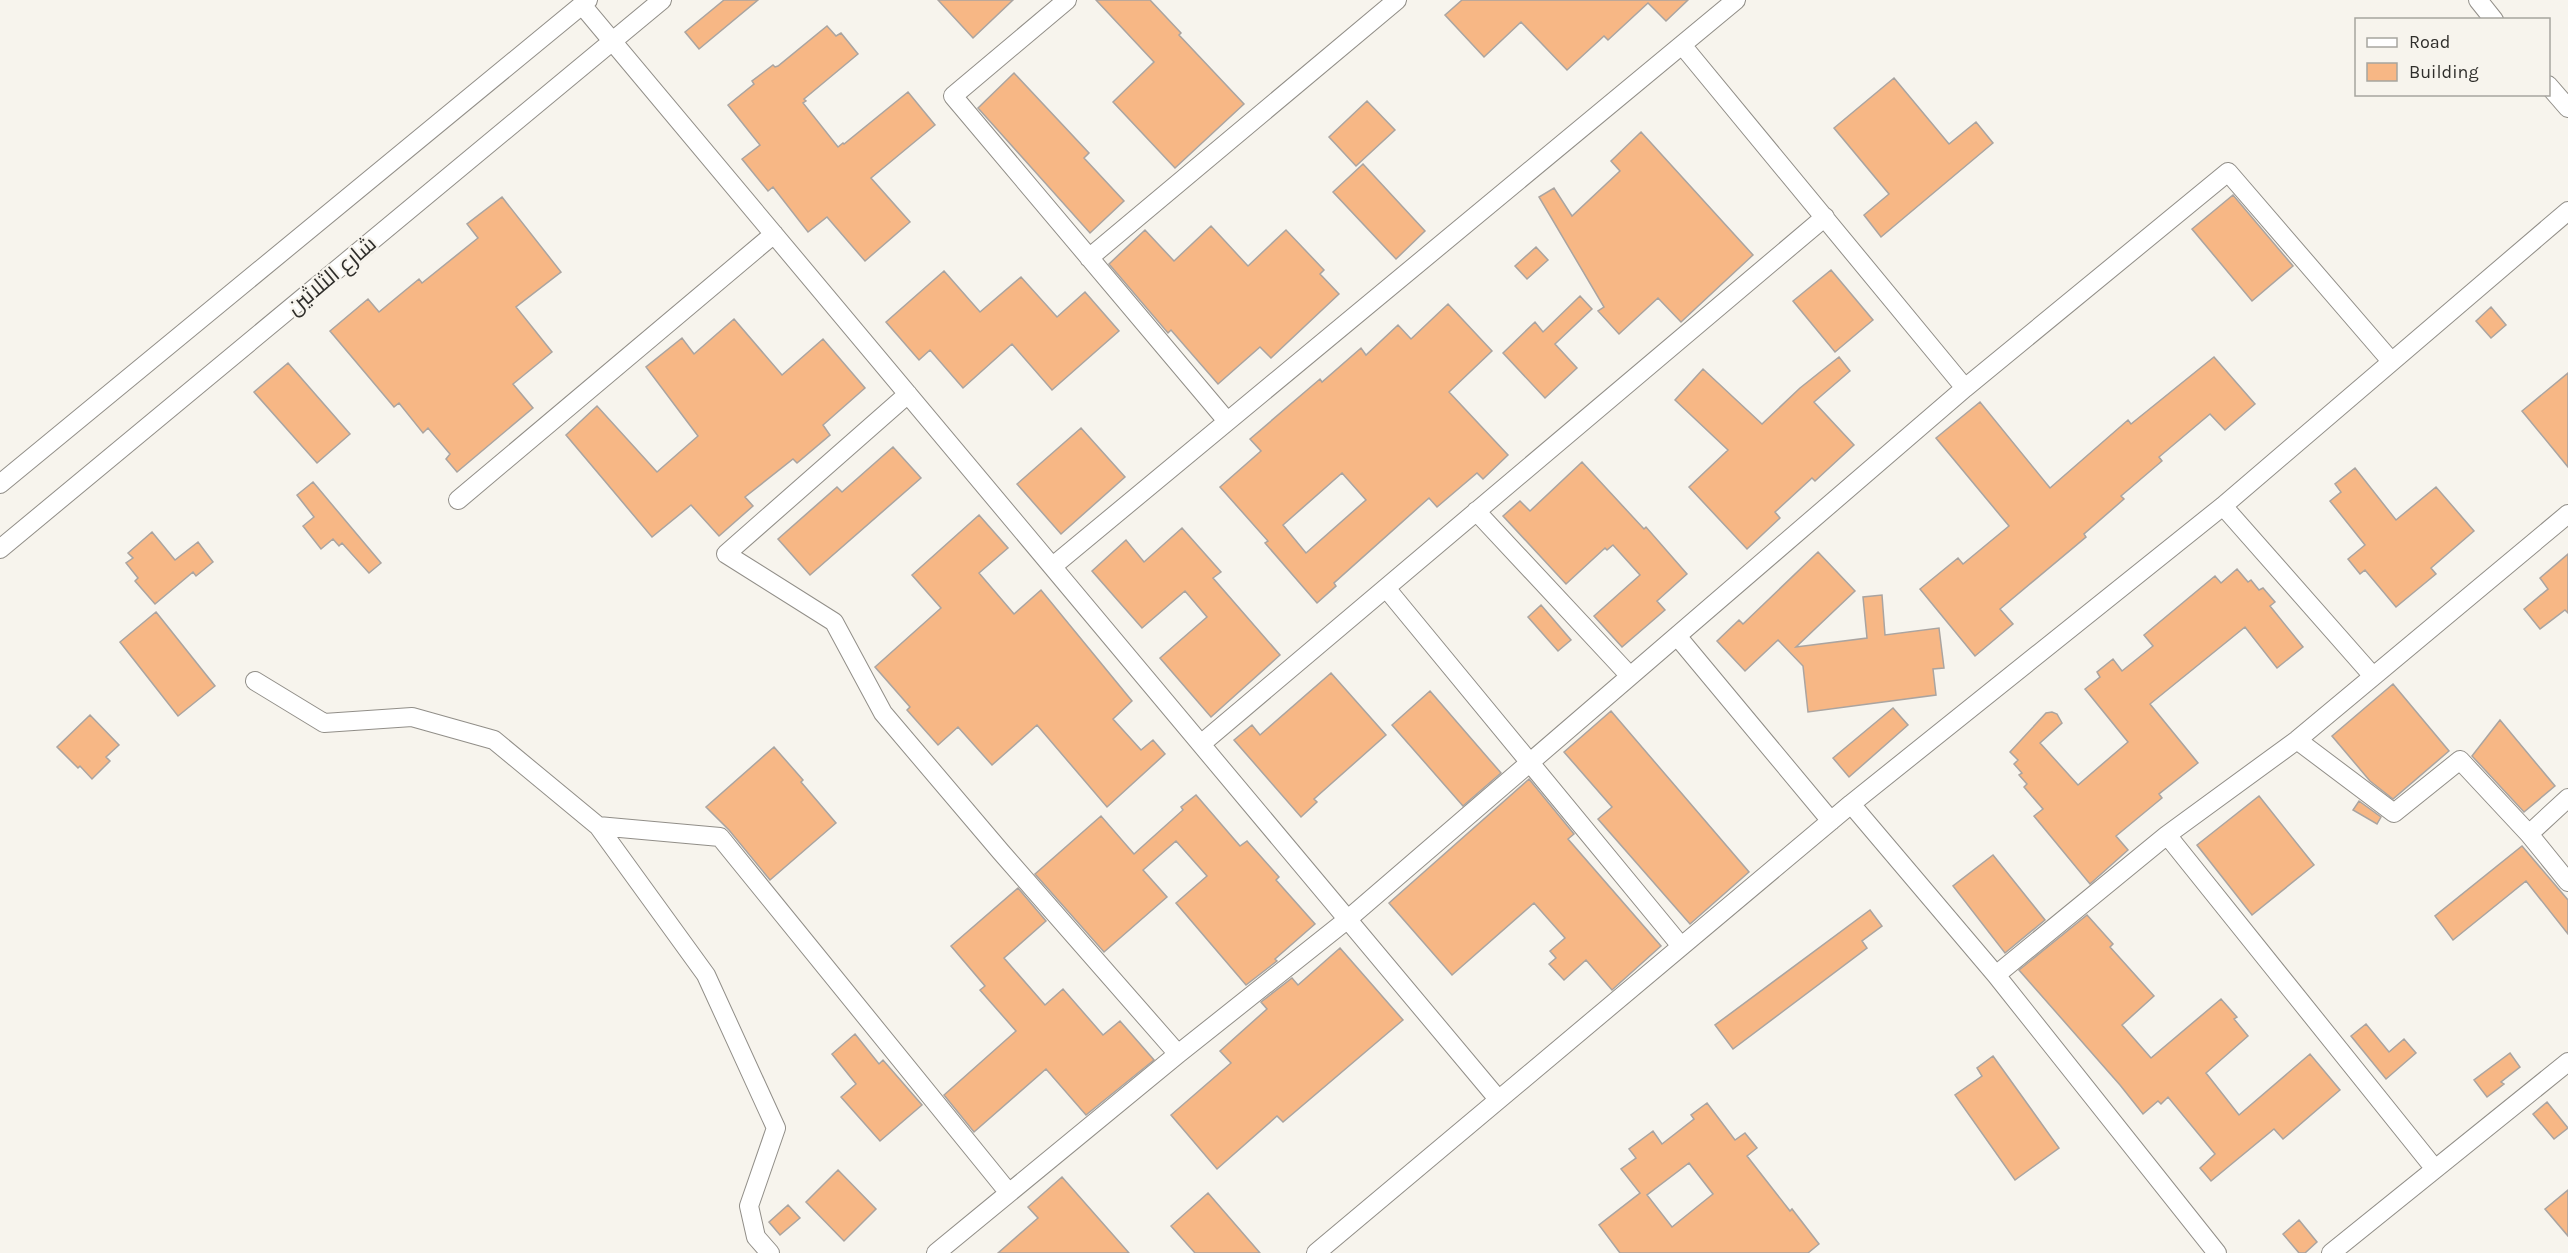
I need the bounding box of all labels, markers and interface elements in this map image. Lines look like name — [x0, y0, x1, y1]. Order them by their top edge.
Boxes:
legend — [2355, 18, 2550, 96]
text: Road — [2409, 31, 2450, 53]
text: Building — [2409, 61, 2479, 83]
street label: شارع الثلاثين — [282, 231, 382, 321]

